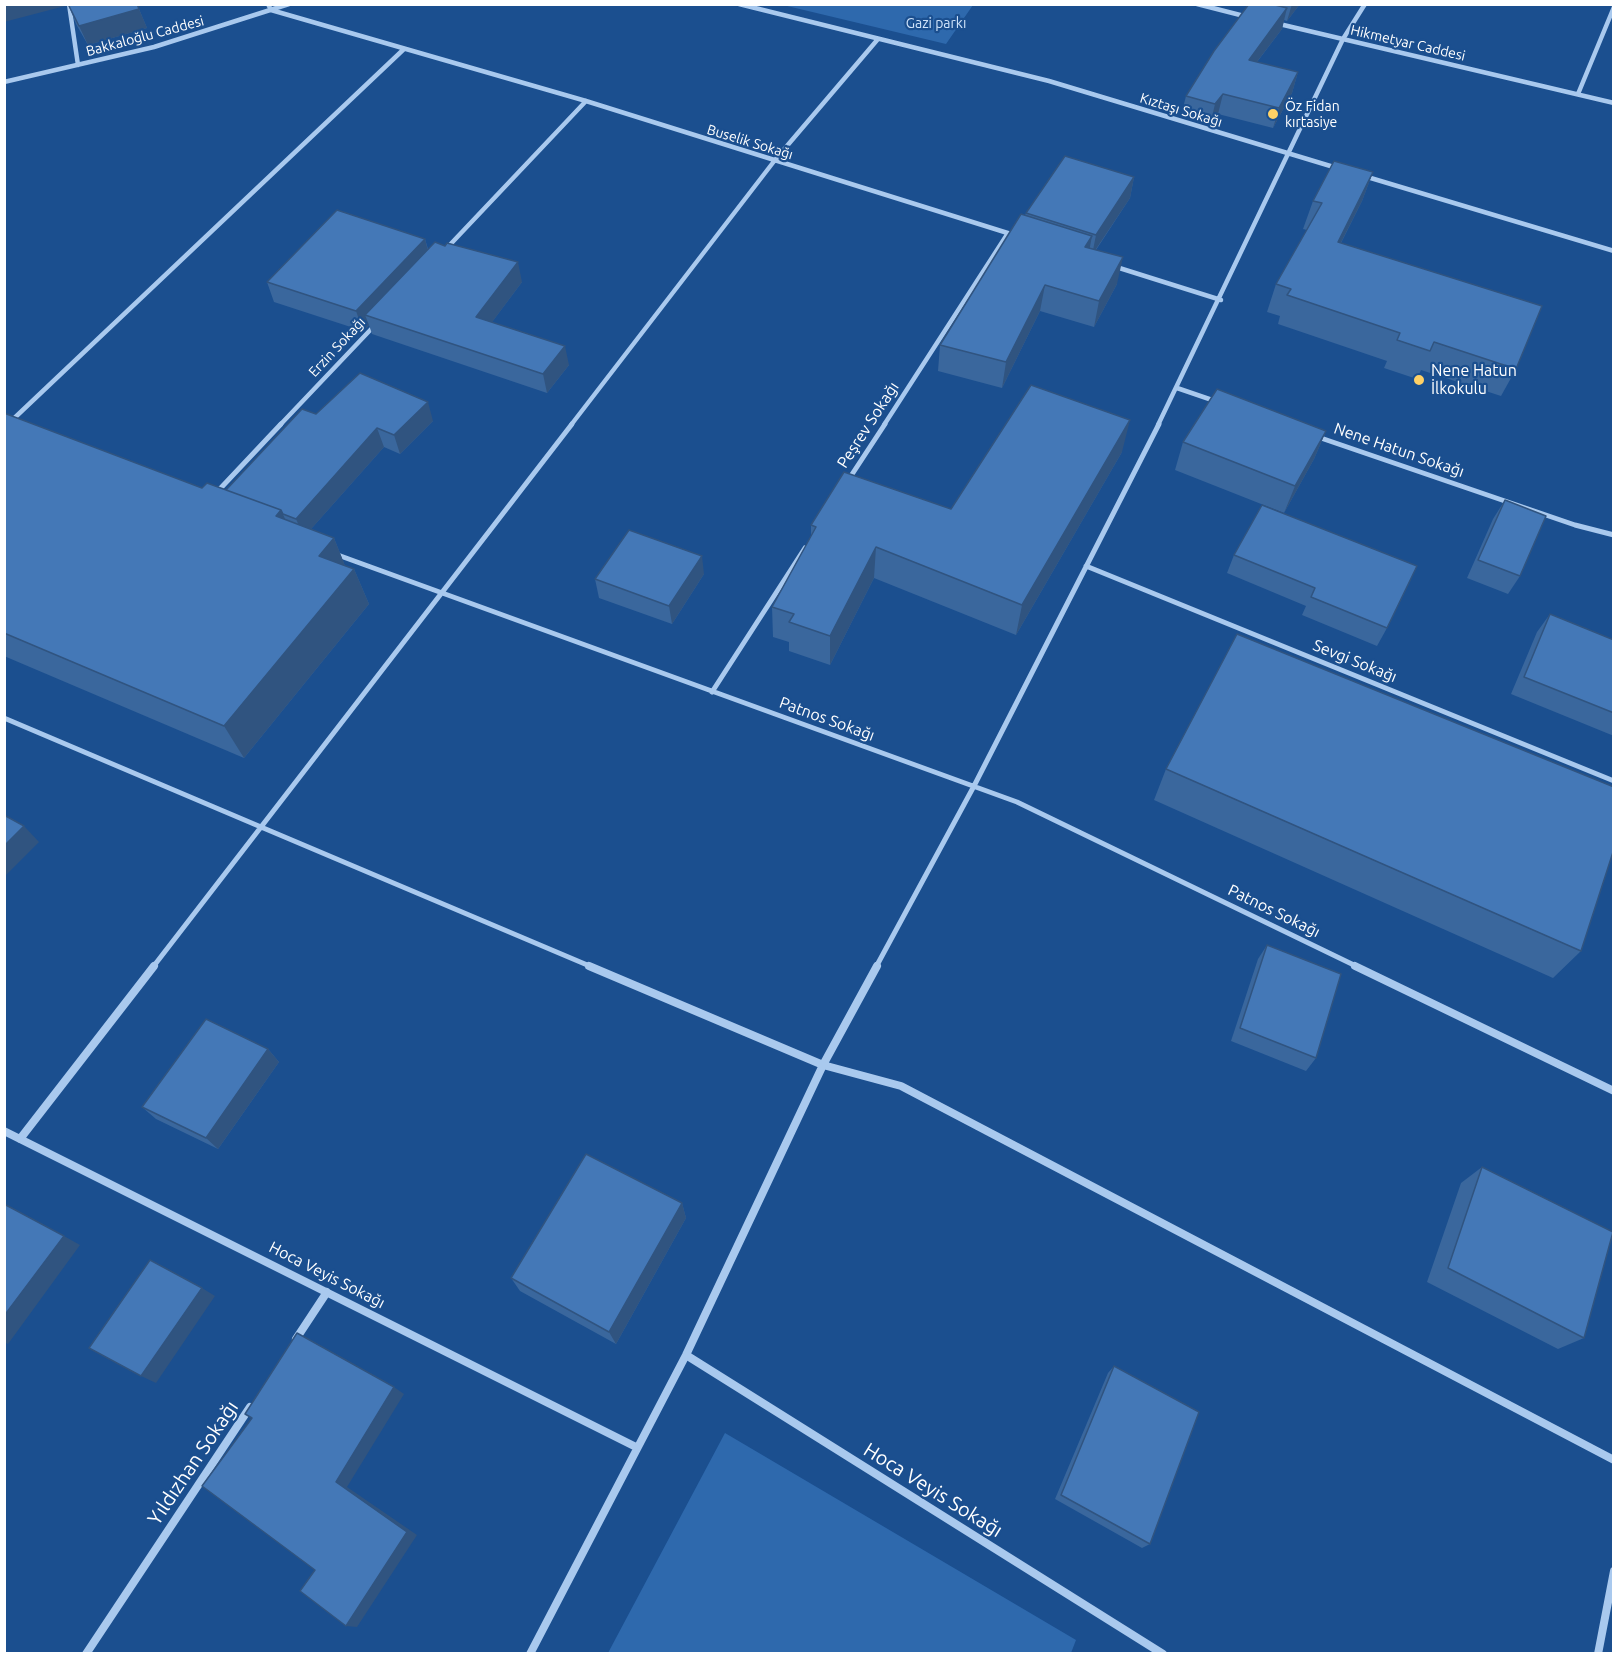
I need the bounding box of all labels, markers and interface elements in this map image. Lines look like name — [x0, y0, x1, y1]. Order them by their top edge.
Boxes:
street label: Bakkaloğlu Caddesi — [84, 12, 206, 60]
park label: Gazi parkı — [906, 15, 966, 31]
street label: Hikmetyar Caddesi — [1349, 22, 1467, 64]
street label: Kıztaşı Sokağı — [1138, 90, 1224, 130]
place label: Öz Fidan kırtasiye — [1285, 98, 1340, 130]
marker: Öz Fidan kırtasiye — [1266, 107, 1280, 121]
street label: Buselik Sokağı — [705, 121, 795, 163]
street label: Erzin Sokağı — [305, 314, 369, 380]
place label: Nene Hatun İlkokulu — [1431, 361, 1517, 399]
marker: Nene Hatun İlkokulu — [1412, 373, 1426, 387]
street label: Peşrev Sokağı — [833, 378, 903, 472]
street label: Nene Hatun Sokağı — [1331, 419, 1467, 481]
street label: Sevgi Sokağı — [1310, 635, 1400, 687]
street label: Patnos Sokağı — [777, 693, 877, 745]
street label: Patnos Sokağı — [1225, 880, 1323, 942]
street label: Hoca Veyis Sokağı — [266, 1237, 388, 1313]
street label: Yıldızhan Sokağı — [143, 1396, 243, 1530]
street label: Hoca Veyis Sokağı — [859, 1438, 1007, 1542]

